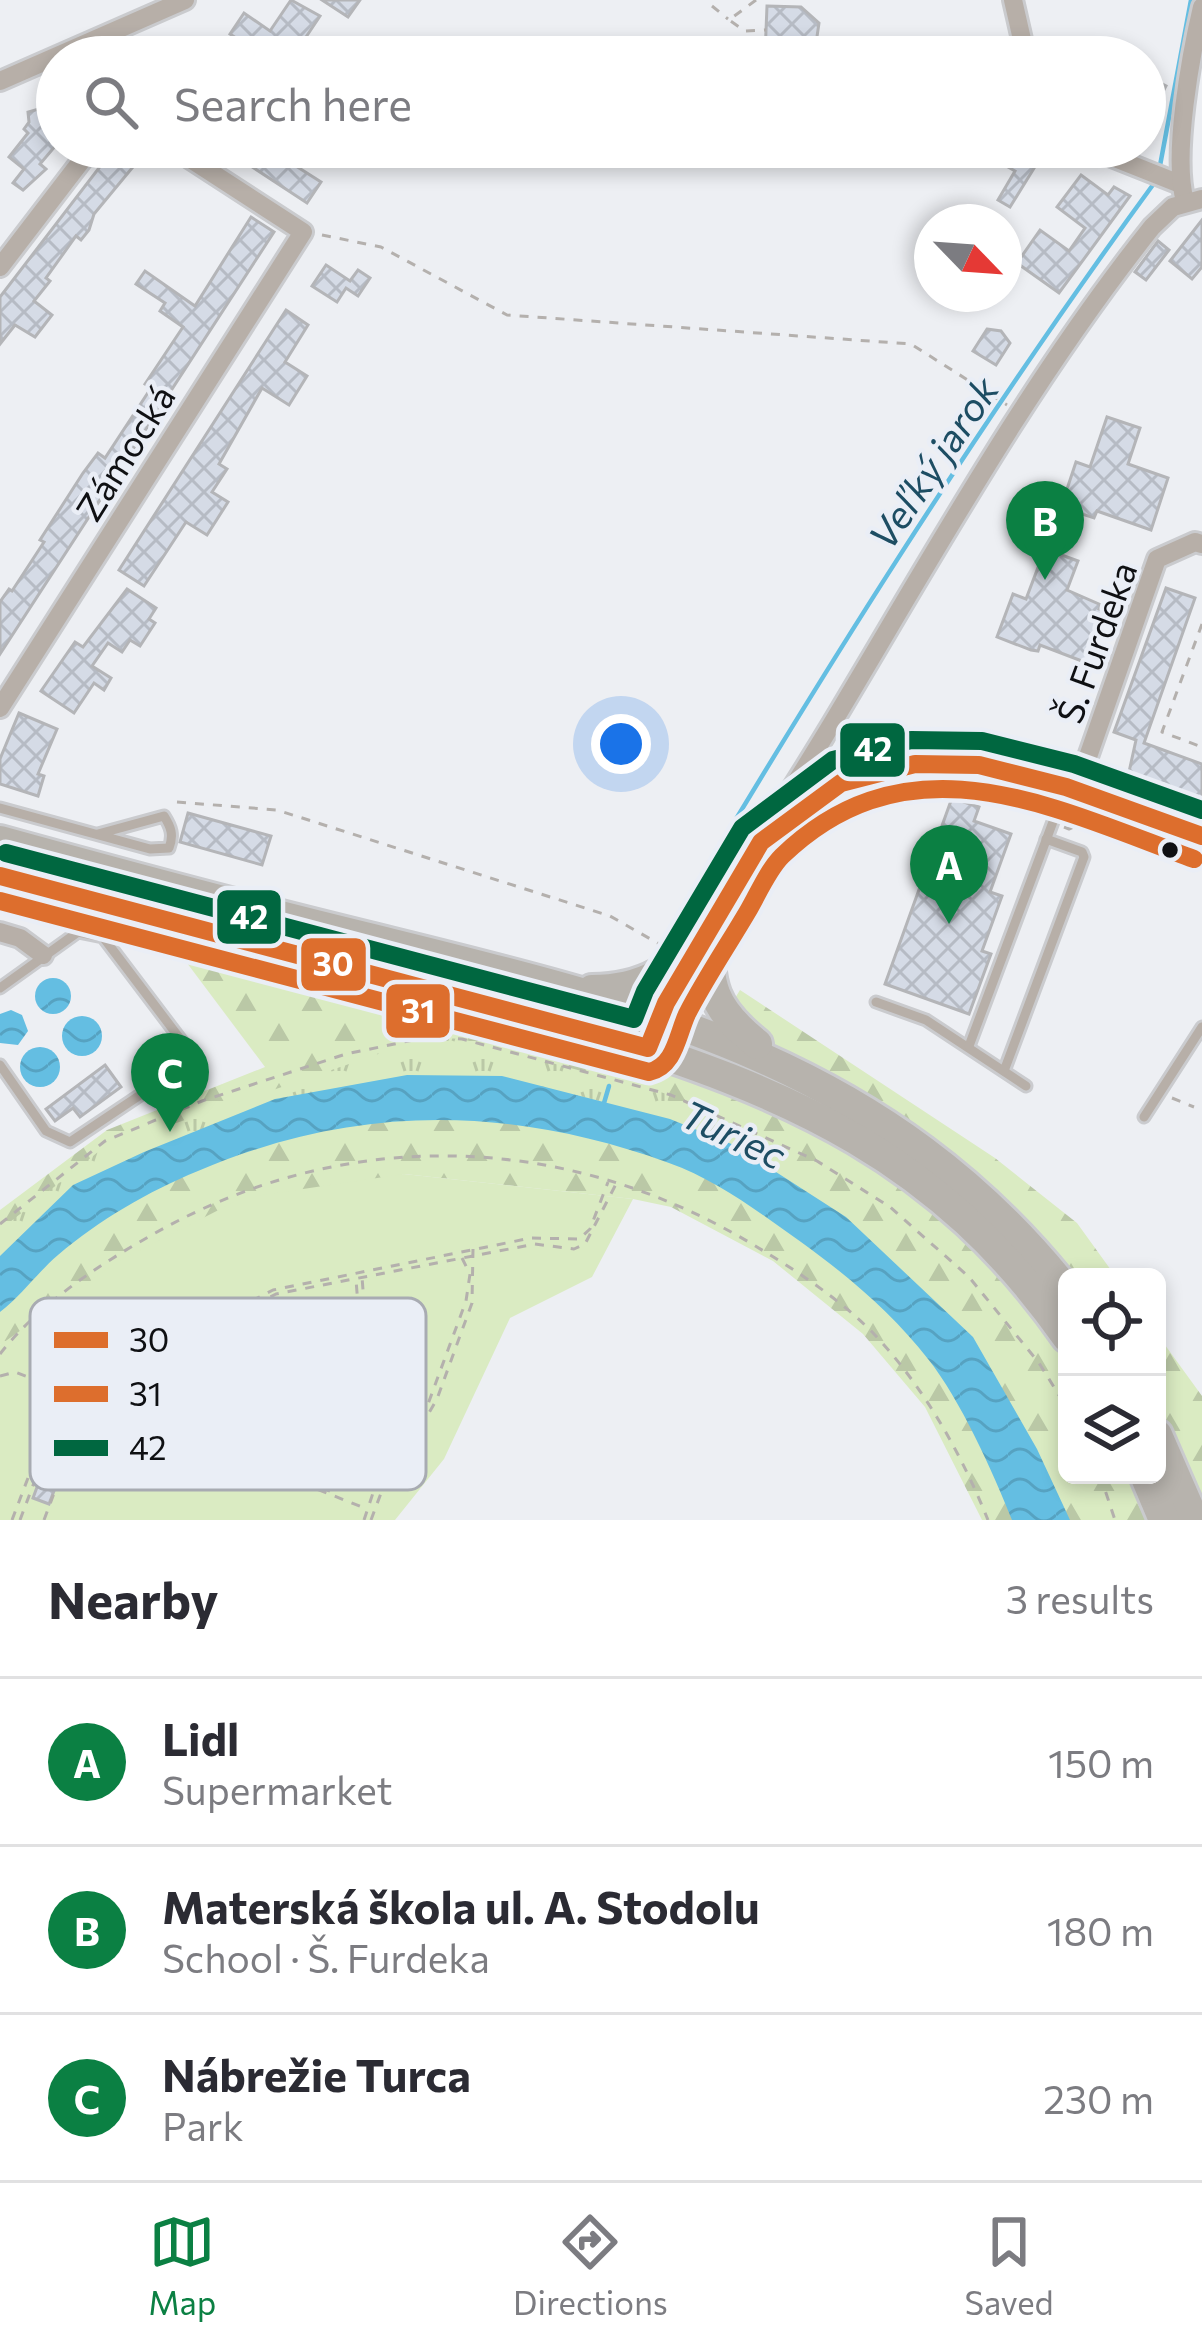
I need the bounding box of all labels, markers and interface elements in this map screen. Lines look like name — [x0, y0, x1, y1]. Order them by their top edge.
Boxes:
search box — [36, 36, 1166, 168]
icon: search — [78, 69, 144, 135]
text: Search here — [174, 75, 412, 130]
north arrow — [914, 204, 1022, 312]
water label: Veľký jarok — [857, 366, 1008, 557]
street label: Zámocká — [65, 376, 183, 528]
pin: B — [1006, 481, 1084, 580]
street label: Š. Furdeka — [1045, 555, 1145, 729]
your location — [591, 714, 651, 774]
line badge: 42 — [838, 721, 907, 779]
text: 42 — [854, 727, 892, 768]
pin: A — [910, 825, 988, 924]
unlabelled marker — [1159, 839, 1181, 861]
line badge: 42 — [215, 888, 283, 946]
text: 42 — [230, 895, 268, 936]
line badge: 30 — [299, 936, 368, 993]
text: 30 — [312, 942, 354, 983]
line badge: 31 — [384, 982, 452, 1040]
text: 31 — [401, 989, 435, 1030]
pin: C — [131, 1033, 209, 1132]
water label: Turiec — [674, 1088, 794, 1178]
map controls — [1058, 1268, 1166, 1484]
button: locate — [1058, 1268, 1166, 1376]
legend — [30, 1298, 426, 1490]
text: 30 — [129, 1318, 169, 1359]
text: 31 — [129, 1372, 162, 1413]
button: layers — [1058, 1376, 1166, 1484]
text: 42 — [129, 1426, 167, 1467]
text: Nearby — [48, 1567, 218, 1630]
text: 3 results — [1006, 1574, 1154, 1622]
text: Lidl — [162, 1710, 239, 1765]
text: A — [73, 1738, 101, 1786]
text: 150 m — [1048, 1738, 1154, 1786]
text: Supermarket — [162, 1765, 392, 1813]
text: Materská škola ul. A. Stodolu — [162, 1878, 760, 1933]
text: B — [74, 1906, 100, 1954]
text: 180 m — [1047, 1906, 1154, 1954]
text: School · Š. Furdeka — [162, 1933, 490, 1981]
text: Nábrežie Turca — [162, 2046, 471, 2101]
text: C — [74, 2074, 100, 2122]
text: 230 m — [1043, 2074, 1154, 2122]
text: Park — [162, 2101, 244, 2149]
tab: Map — [148, 2209, 216, 2322]
tab: Directions — [513, 2209, 668, 2322]
tab: Saved — [965, 2209, 1054, 2322]

